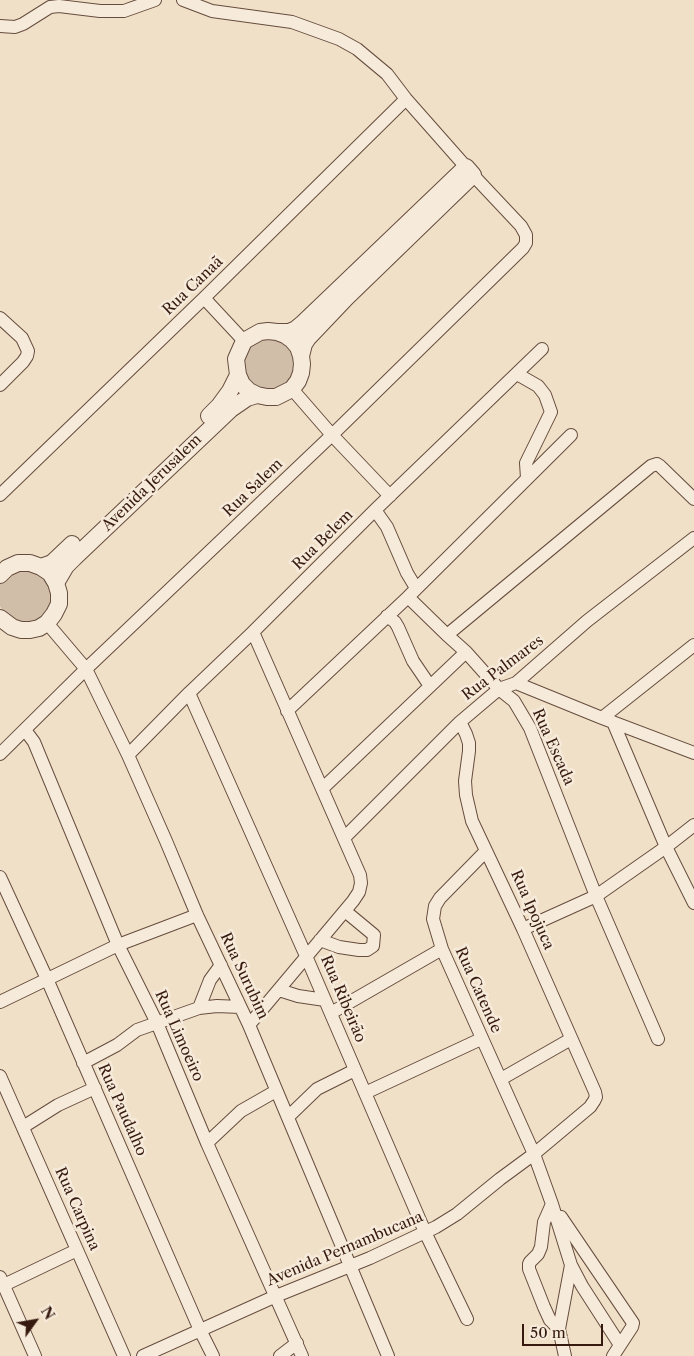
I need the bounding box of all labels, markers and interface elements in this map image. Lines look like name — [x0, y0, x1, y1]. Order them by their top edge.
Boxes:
street label: Rua Canaã — [159, 253, 227, 319]
street label: Avenida Jerusalem — [98, 431, 206, 535]
street label: Rua Salem — [220, 455, 286, 521]
street label: Rua Belem — [289, 506, 357, 574]
street label: Rua Palmares — [459, 632, 547, 704]
street label: Rua Escada — [528, 706, 578, 788]
street label: Rua Ipojuca — [506, 867, 558, 953]
street label: Rua Surubim — [216, 930, 272, 1022]
street label: Rua Catende — [451, 944, 505, 1036]
street label: Rua Ribeirão — [317, 953, 369, 1045]
street label: Rua Limoeiro — [151, 988, 207, 1084]
street label: Rua Paudalho — [94, 1061, 150, 1159]
street label: Rua Carpina — [51, 1165, 103, 1253]
street label: Avenida Pernambucana — [264, 1208, 426, 1290]
north arrow — [10, 1296, 60, 1346]
text: N — [37, 1303, 59, 1323]
scale bar — [524, 1314, 605, 1346]
text: 50 m — [530, 1323, 566, 1342]

